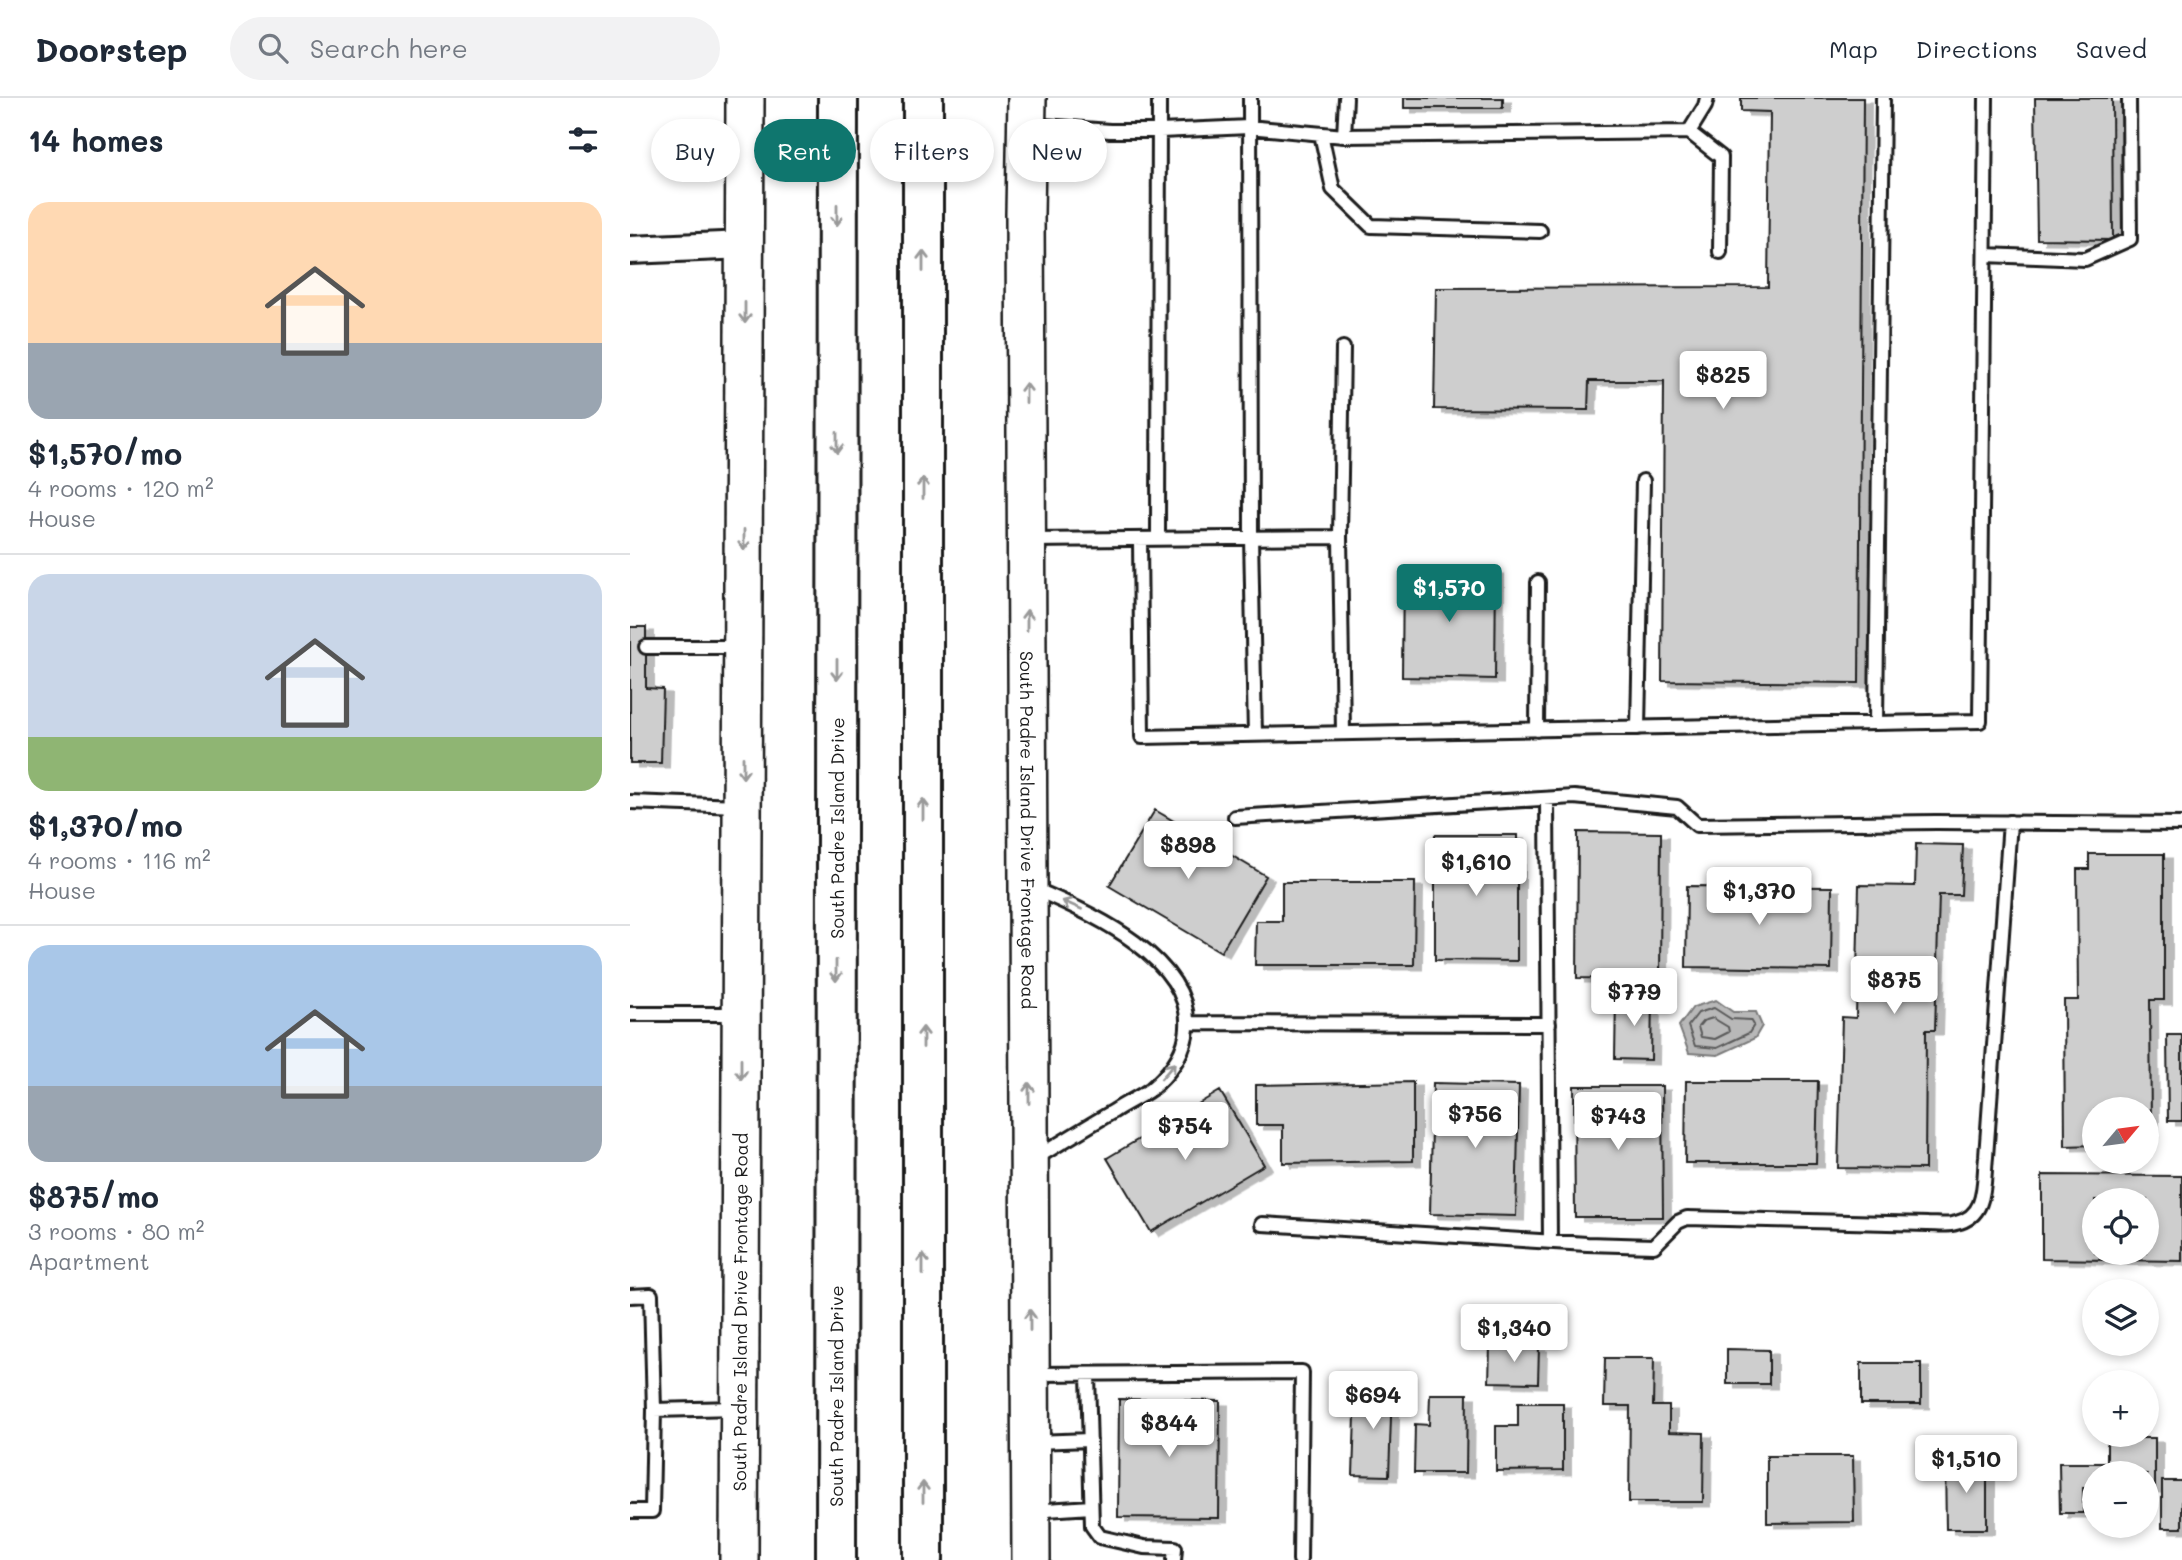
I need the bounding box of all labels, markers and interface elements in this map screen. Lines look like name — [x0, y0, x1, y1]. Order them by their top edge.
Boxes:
search box — [230, 17, 720, 80]
text: Doorstep — [35, 27, 188, 70]
icon: search — [254, 29, 292, 67]
text: Search here — [310, 31, 468, 65]
text: Map — [1829, 33, 1878, 64]
text: Directions — [1916, 33, 2038, 64]
text: Saved — [2076, 33, 2147, 64]
chip: Buy — [651, 119, 740, 182]
chip: Rent — [754, 119, 856, 182]
chip: Filters — [870, 119, 994, 182]
chip: New — [1008, 119, 1107, 182]
text: 14 homes — [28, 120, 164, 160]
icon: filters — [564, 121, 602, 159]
one-way arrow — [830, 203, 844, 226]
icon: home — [252, 248, 378, 374]
one-way arrow — [916, 250, 930, 273]
one-way arrow — [738, 301, 752, 324]
pin: $825 — [1682, 352, 1764, 411]
text: $825 — [1696, 359, 1750, 389]
one-way arrow — [1019, 382, 1033, 405]
one-way arrow — [830, 431, 844, 454]
text: $1,570/mo — [28, 433, 182, 473]
text: 4 rooms · 120 m² — [28, 473, 214, 503]
one-way arrow — [916, 477, 930, 500]
text: House — [28, 503, 96, 533]
one-way arrow — [737, 529, 751, 552]
pin: $1,570 — [1392, 564, 1506, 624]
text: $1,570 — [1413, 572, 1485, 602]
one-way arrow — [1020, 609, 1034, 632]
icon: home — [252, 620, 378, 746]
street label: South Padre Island Drive Frontage Road — [1015, 651, 1041, 1009]
one-way arrow — [830, 658, 844, 681]
street label: South Padre Island Drive — [825, 717, 849, 939]
one-way arrow — [736, 756, 750, 779]
one-way arrow — [916, 798, 930, 821]
text: $1,370/mo — [28, 805, 183, 845]
pin: $898 — [1147, 822, 1229, 881]
text: $898 — [1160, 829, 1216, 859]
pin: $1,610 — [1419, 838, 1533, 898]
text: 4 rooms · 116 m² — [28, 845, 211, 875]
text: $1,610 — [1441, 846, 1511, 876]
pin: $1,370 — [1702, 868, 1816, 927]
text: House — [28, 875, 96, 905]
text: $1,370 — [1723, 875, 1795, 905]
one-way arrow — [1062, 898, 1083, 911]
pin: $875 — [1853, 956, 1935, 1016]
one-way arrow — [829, 959, 843, 982]
text: $875 — [1867, 964, 1921, 994]
pin: $779 — [1593, 968, 1675, 1028]
text: $779 — [1607, 976, 1661, 1006]
icon: home — [252, 991, 378, 1117]
one-way arrow — [916, 1026, 930, 1049]
one-way arrow — [734, 1057, 748, 1080]
one-way arrow — [1160, 1062, 1175, 1080]
one-way arrow — [1022, 1082, 1036, 1105]
pin: $756 — [1434, 1090, 1516, 1150]
pin: $743 — [1577, 1093, 1659, 1152]
north arrow — [2082, 1097, 2160, 1174]
map controls — [2082, 1097, 2159, 1538]
text: $756 — [1448, 1098, 1502, 1128]
text: $743 — [1590, 1100, 1646, 1130]
pin: $754 — [1144, 1102, 1226, 1162]
text: $754 — [1157, 1110, 1213, 1140]
street label: South Padre Island Drive Frontage Road — [727, 1133, 753, 1491]
text: $875/mo — [28, 1176, 159, 1216]
button: locate — [2082, 1188, 2159, 1265]
text: 3 rooms · 80 m² — [28, 1216, 204, 1246]
text: Apartment — [28, 1246, 150, 1276]
one-way arrow — [916, 1253, 930, 1276]
button: layers — [2082, 1279, 2159, 1356]
street label: South Padre Island Drive — [824, 1285, 848, 1507]
pin: $1,340 — [1457, 1304, 1571, 1364]
one-way arrow — [1023, 1309, 1037, 1332]
text: $1,340 — [1477, 1312, 1551, 1342]
button: + — [2082, 1370, 2159, 1447]
pin: $694 — [1332, 1372, 1414, 1431]
text: $694 — [1345, 1379, 1401, 1409]
pin: $844 — [1128, 1400, 1210, 1459]
text: $844 — [1140, 1407, 1198, 1437]
pin: $1,510 — [1909, 1436, 2023, 1495]
text: $1,510 — [1931, 1443, 2001, 1473]
button: − — [2082, 1461, 2159, 1538]
one-way arrow — [916, 1481, 930, 1504]

